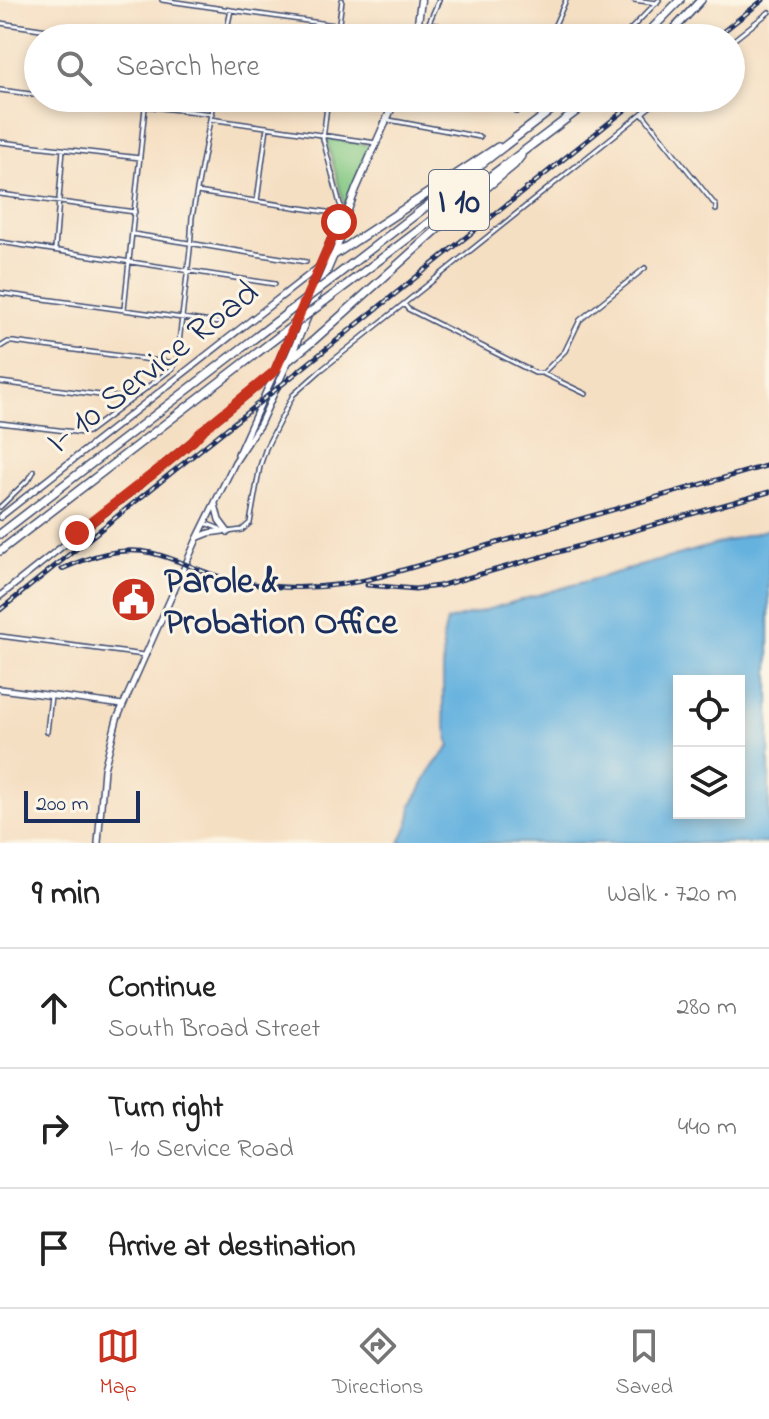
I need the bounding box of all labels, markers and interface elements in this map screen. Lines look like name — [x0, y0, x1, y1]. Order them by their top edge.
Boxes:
search box — [24, 24, 745, 112]
icon: search — [52, 46, 96, 90]
text: Search here — [116, 46, 260, 90]
road number: I 10 — [429, 170, 489, 230]
route start — [321, 204, 357, 240]
street label: I- 10 Service Road — [36, 269, 271, 469]
route end — [59, 515, 95, 551]
place label: Parole & Probation Office — [164, 557, 398, 651]
public building icon: Parole & Probation Office — [109, 576, 157, 624]
map controls — [673, 675, 745, 819]
button: locate — [673, 675, 745, 747]
button: layers — [673, 747, 745, 819]
scale bar — [24, 787, 140, 823]
text: 200 m — [36, 789, 89, 821]
text: 9 min — [32, 870, 100, 920]
text: Walk · 720 m — [607, 876, 737, 914]
text: Continue — [108, 967, 216, 1011]
icon: ahead — [32, 986, 76, 1030]
text: 280 m — [676, 989, 737, 1027]
text: South Broad Street — [108, 1011, 320, 1049]
text: Turn right — [108, 1087, 223, 1131]
icon: right — [32, 1106, 76, 1150]
text: 440 m — [678, 1109, 737, 1147]
text: I- 10 Service Road — [108, 1131, 294, 1169]
icon: arrive — [32, 1226, 76, 1270]
text: Arrive at destination — [108, 1226, 356, 1270]
tab: Map — [96, 1324, 140, 1404]
tab: Directions — [332, 1324, 423, 1404]
tab: Saved — [616, 1324, 673, 1404]

